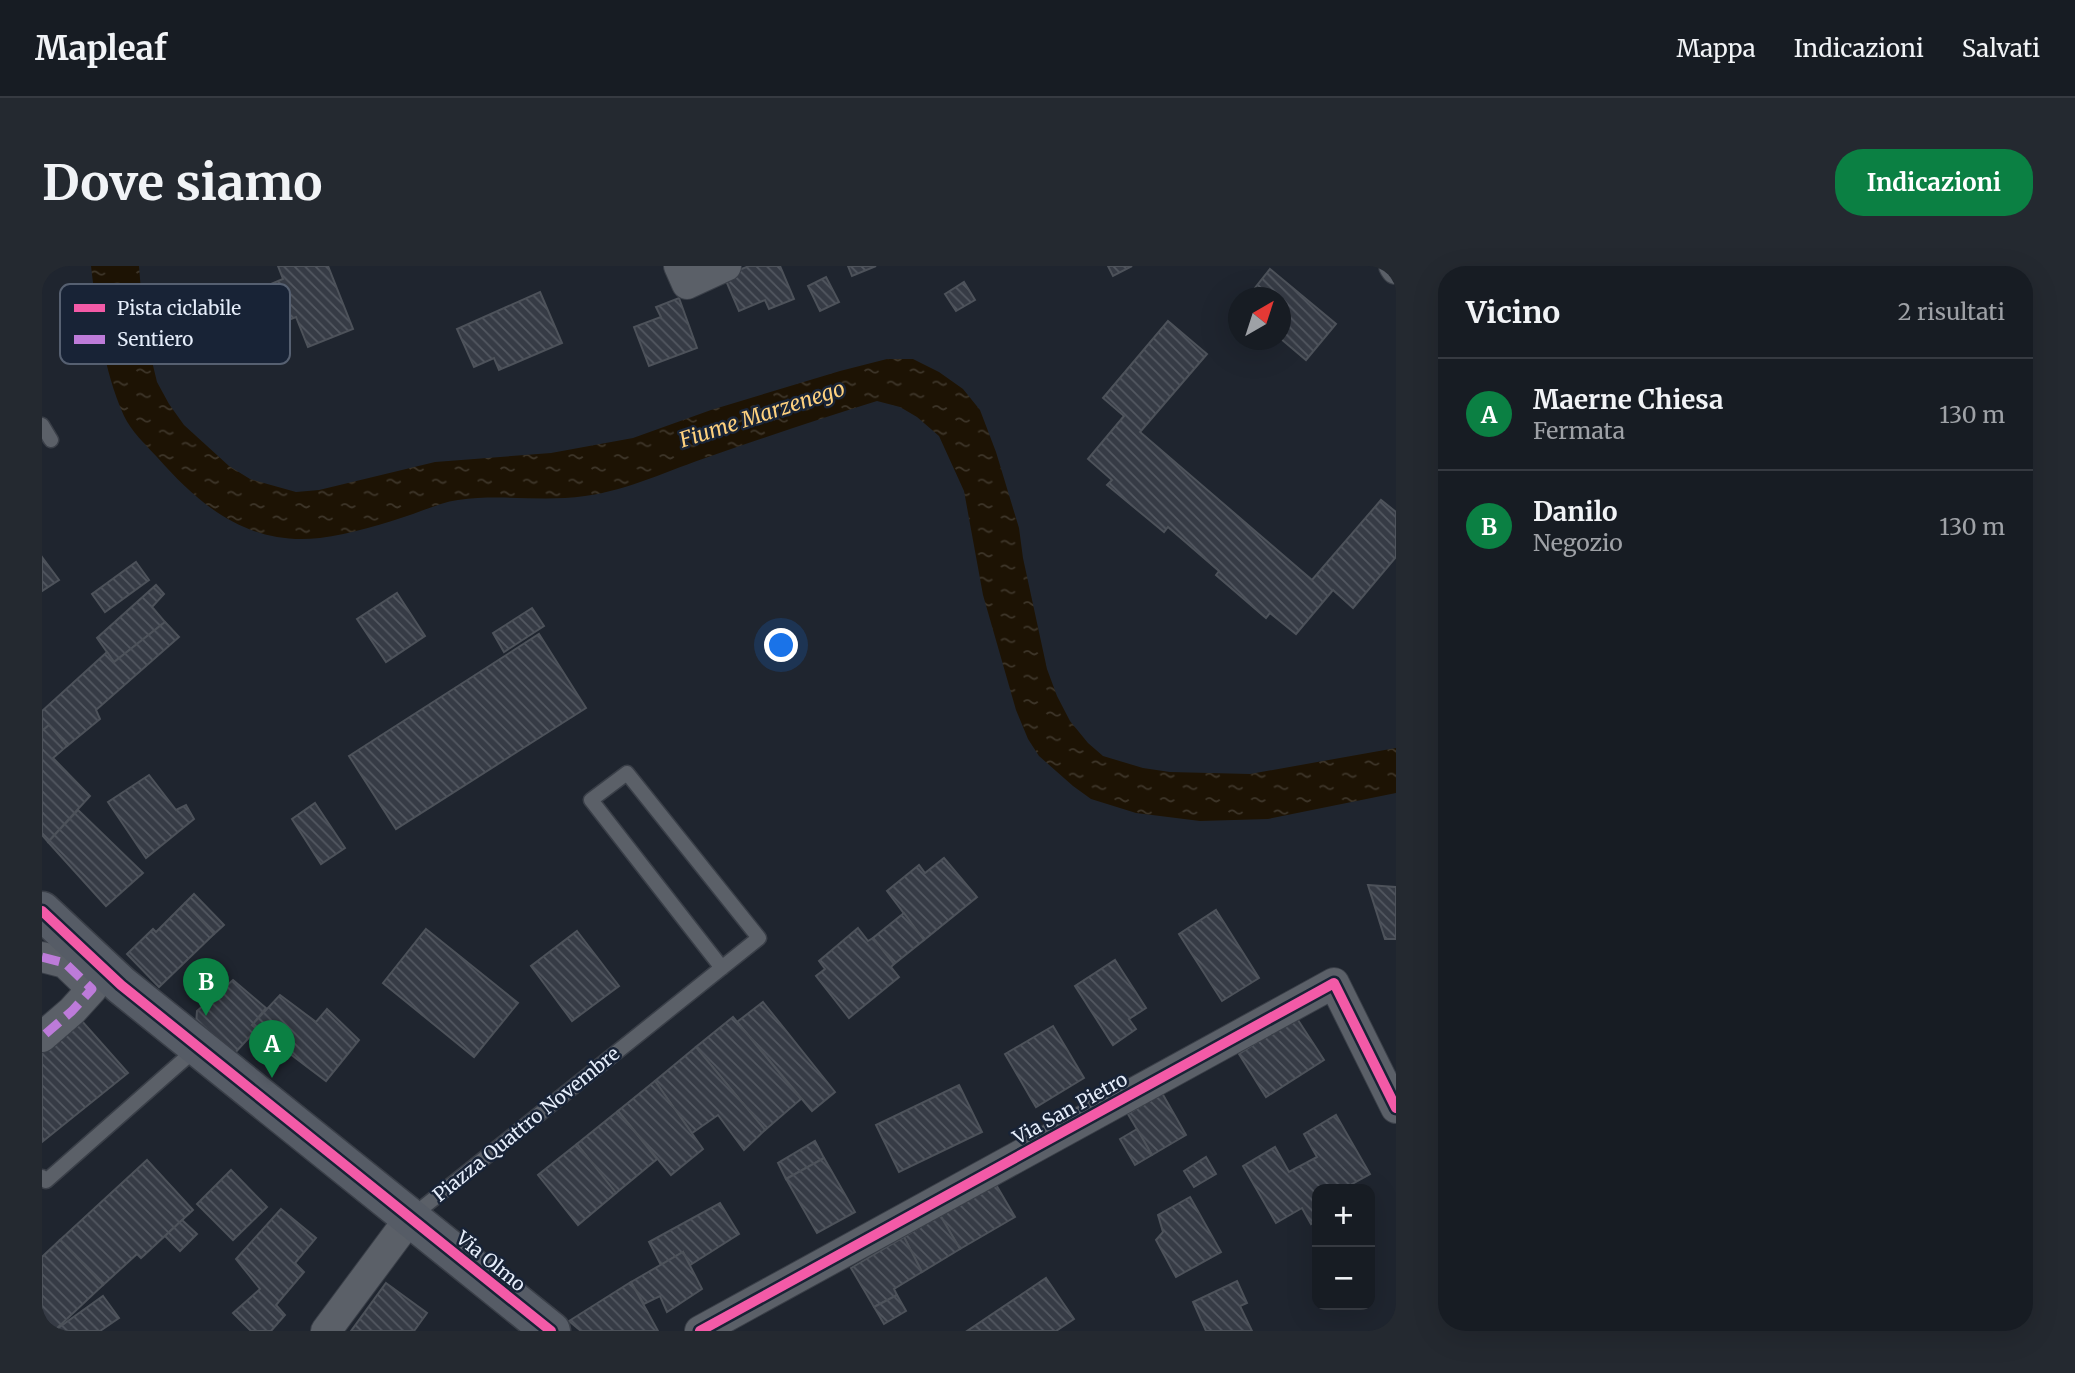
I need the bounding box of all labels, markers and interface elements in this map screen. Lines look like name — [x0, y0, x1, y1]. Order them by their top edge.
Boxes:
text: Mapleaf — [35, 28, 167, 69]
text: Mappa — [1677, 33, 1756, 64]
text: Indicazioni — [1794, 33, 1924, 64]
text: Salvati — [1962, 33, 2040, 64]
button: Indicazioni — [1835, 149, 2033, 216]
text: Dove siamo — [42, 152, 323, 213]
legend — [60, 284, 290, 364]
north arrow — [1228, 287, 1291, 350]
text: Vicino — [1466, 293, 1560, 331]
text: Pista ciclabile — [117, 296, 241, 320]
text: 2 risultati — [1898, 297, 2005, 326]
text: Sentiero — [117, 327, 193, 351]
water label: Fiume Marzenego — [675, 375, 848, 454]
text: Maerne Chiesa — [1533, 383, 1724, 416]
text: A — [1481, 400, 1497, 429]
text: 130 m — [1939, 400, 2005, 429]
text: Fermata — [1533, 416, 1625, 445]
text: Danilo — [1533, 495, 1618, 528]
text: B — [1481, 512, 1497, 541]
text: 130 m — [1939, 512, 2005, 541]
text: Negozio — [1533, 528, 1623, 557]
your location — [764, 628, 798, 662]
pin: B — [183, 958, 229, 1016]
pin: A — [249, 1020, 295, 1078]
street label: Piazza Quattro Novembre — [428, 1041, 624, 1207]
street label: Via San Pietro — [1008, 1067, 1131, 1150]
map controls — [1312, 1184, 1375, 1310]
button: + — [1312, 1184, 1375, 1247]
street label: Via Olmo — [451, 1225, 531, 1296]
button: − — [1312, 1247, 1375, 1310]

